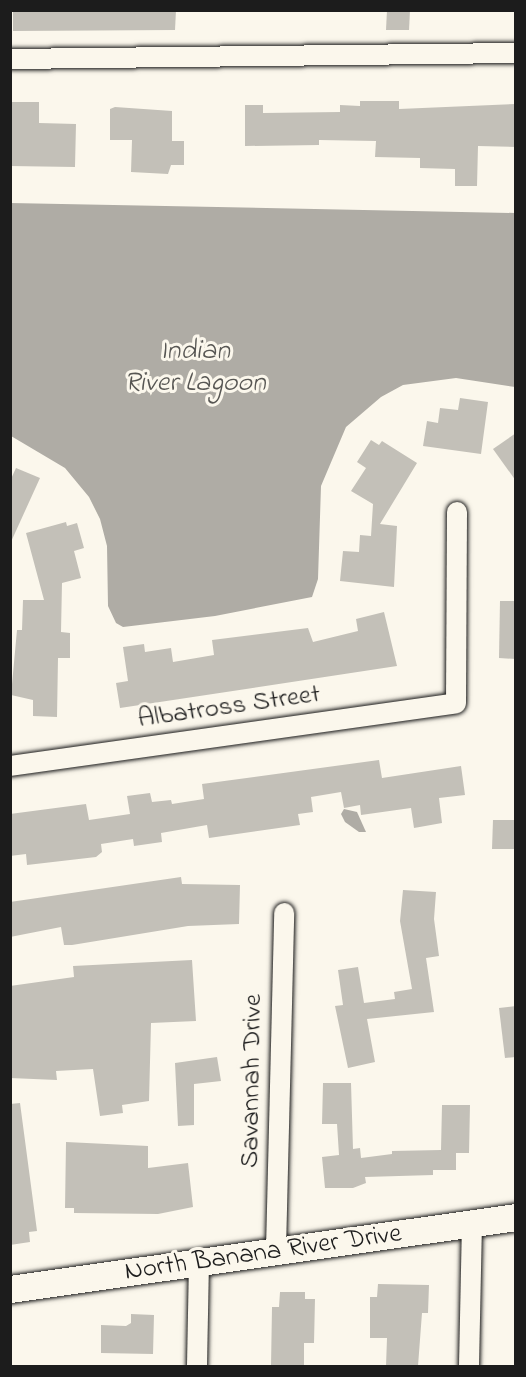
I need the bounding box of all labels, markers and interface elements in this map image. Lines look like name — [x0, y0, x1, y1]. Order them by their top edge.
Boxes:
water label: Indian River Lagoon — [124, 335, 266, 401]
street label: Albatross Street — [136, 678, 322, 736]
street label: Savannah Drive — [234, 994, 270, 1168]
street label: North Banana River Drive — [123, 1218, 403, 1288]

